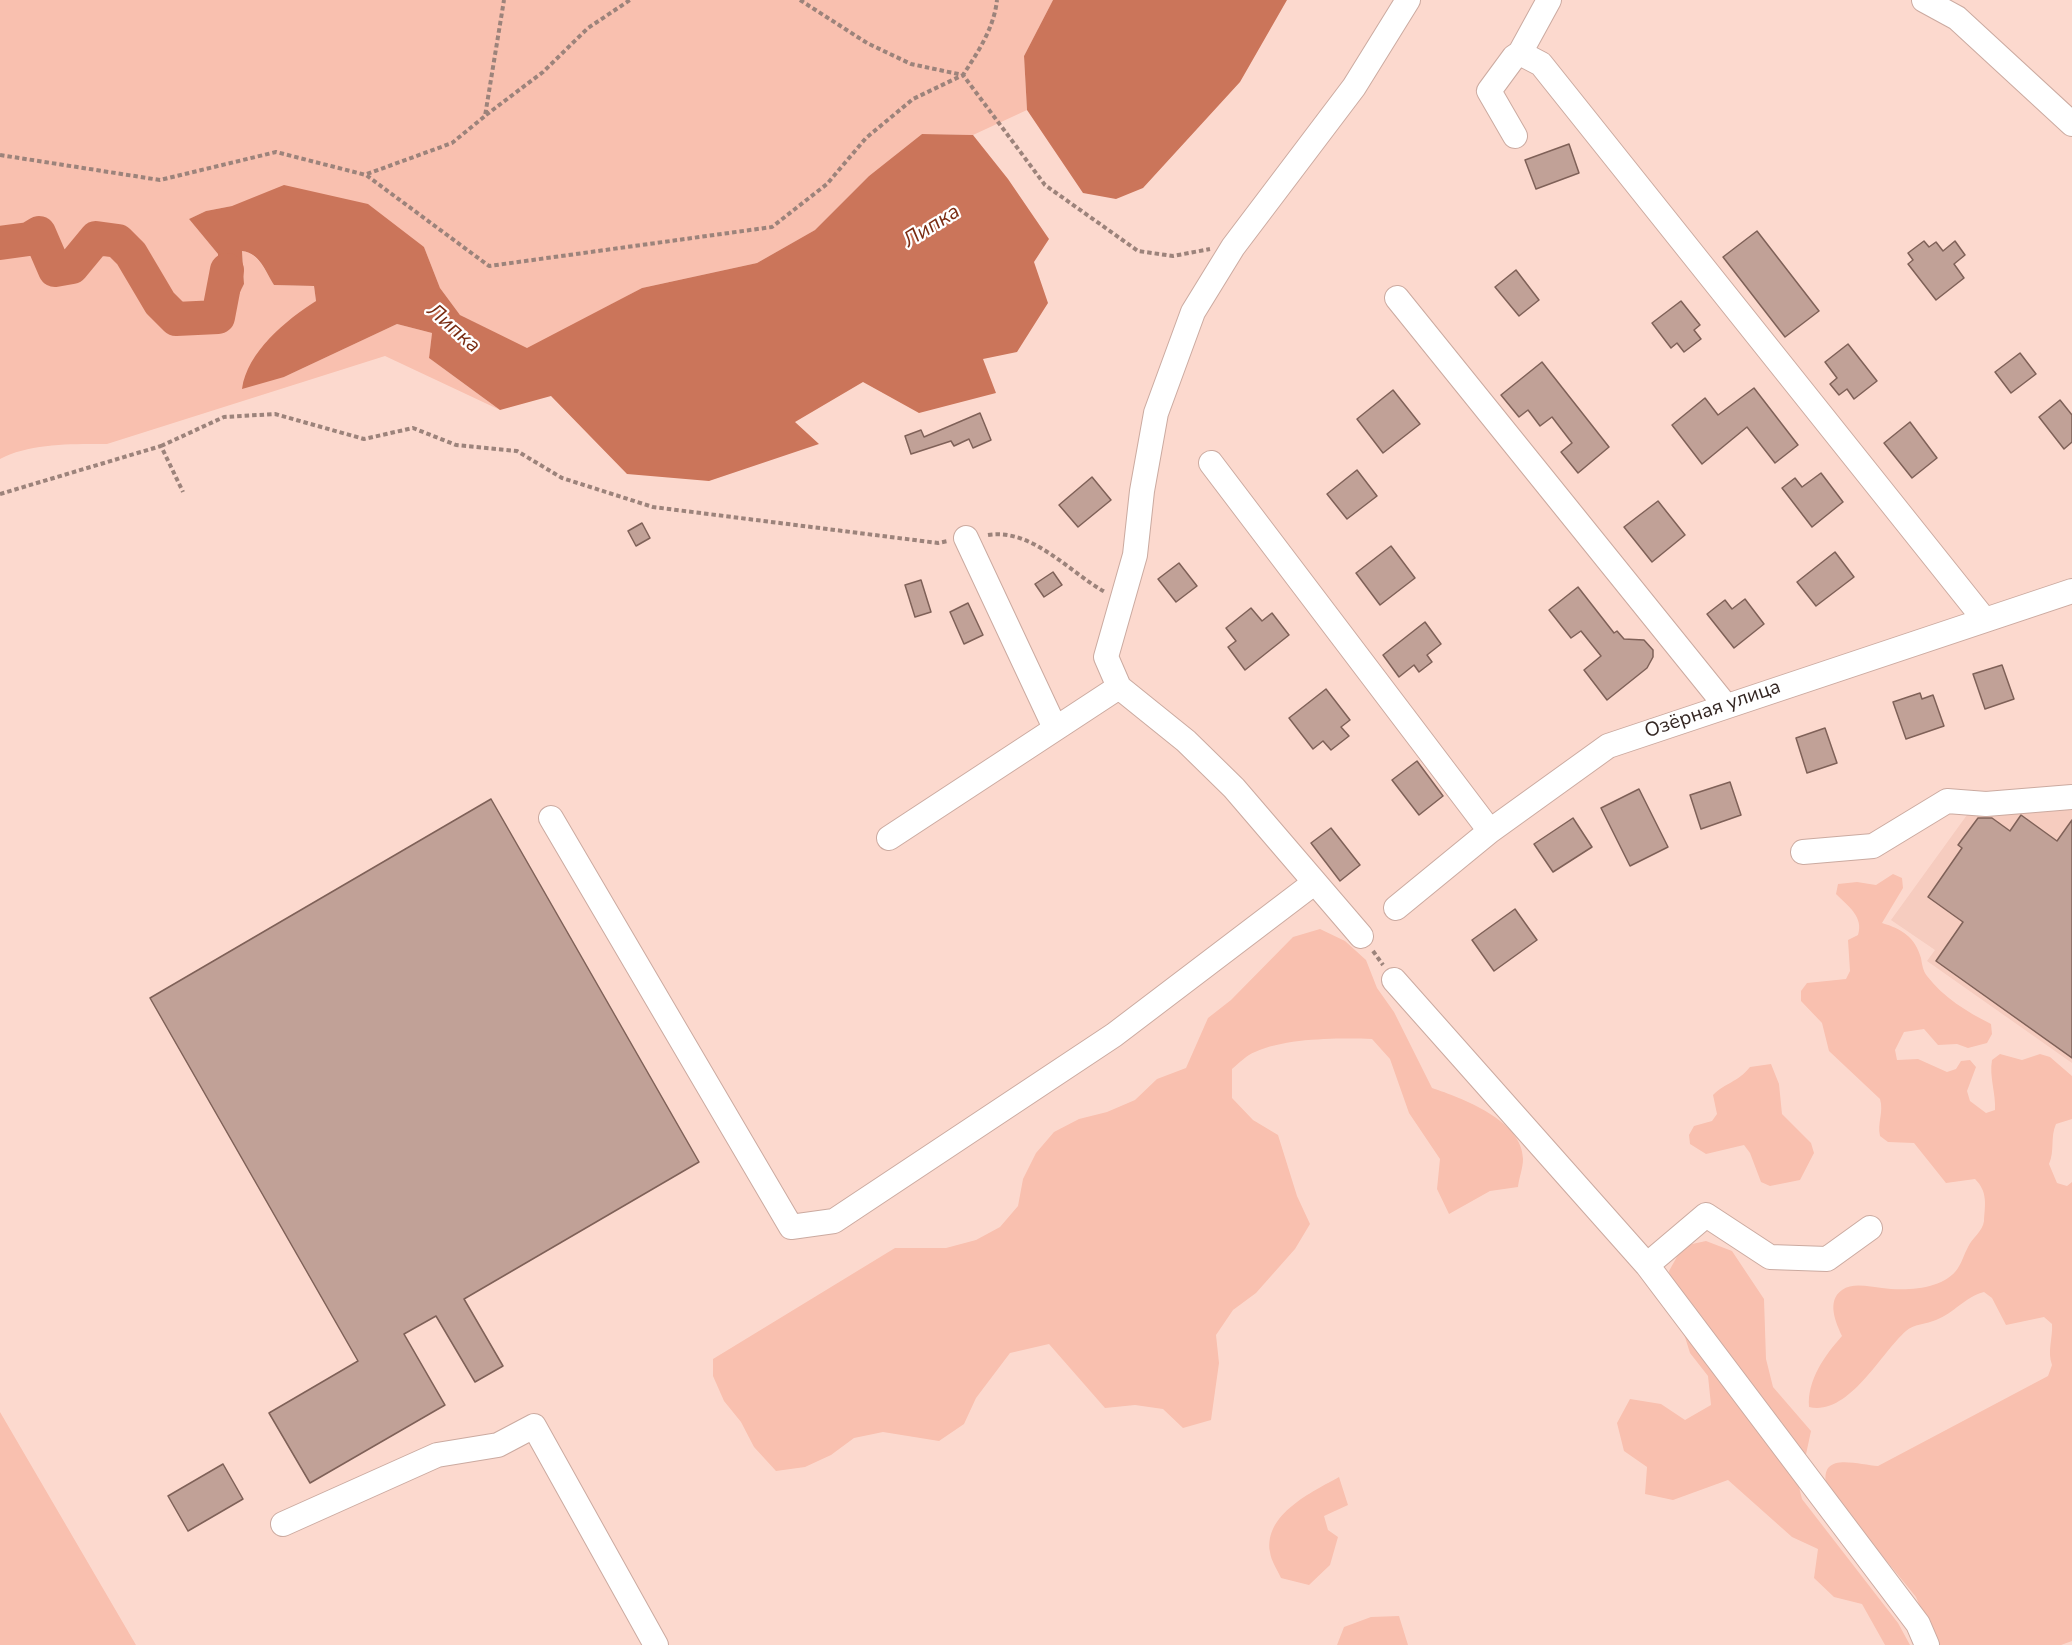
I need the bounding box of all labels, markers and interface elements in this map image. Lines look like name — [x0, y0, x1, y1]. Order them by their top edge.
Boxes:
water label: Липка — [899, 200, 965, 254]
water label: Липка — [421, 299, 485, 359]
street label: Озёрная улица — [1642, 676, 1784, 744]

